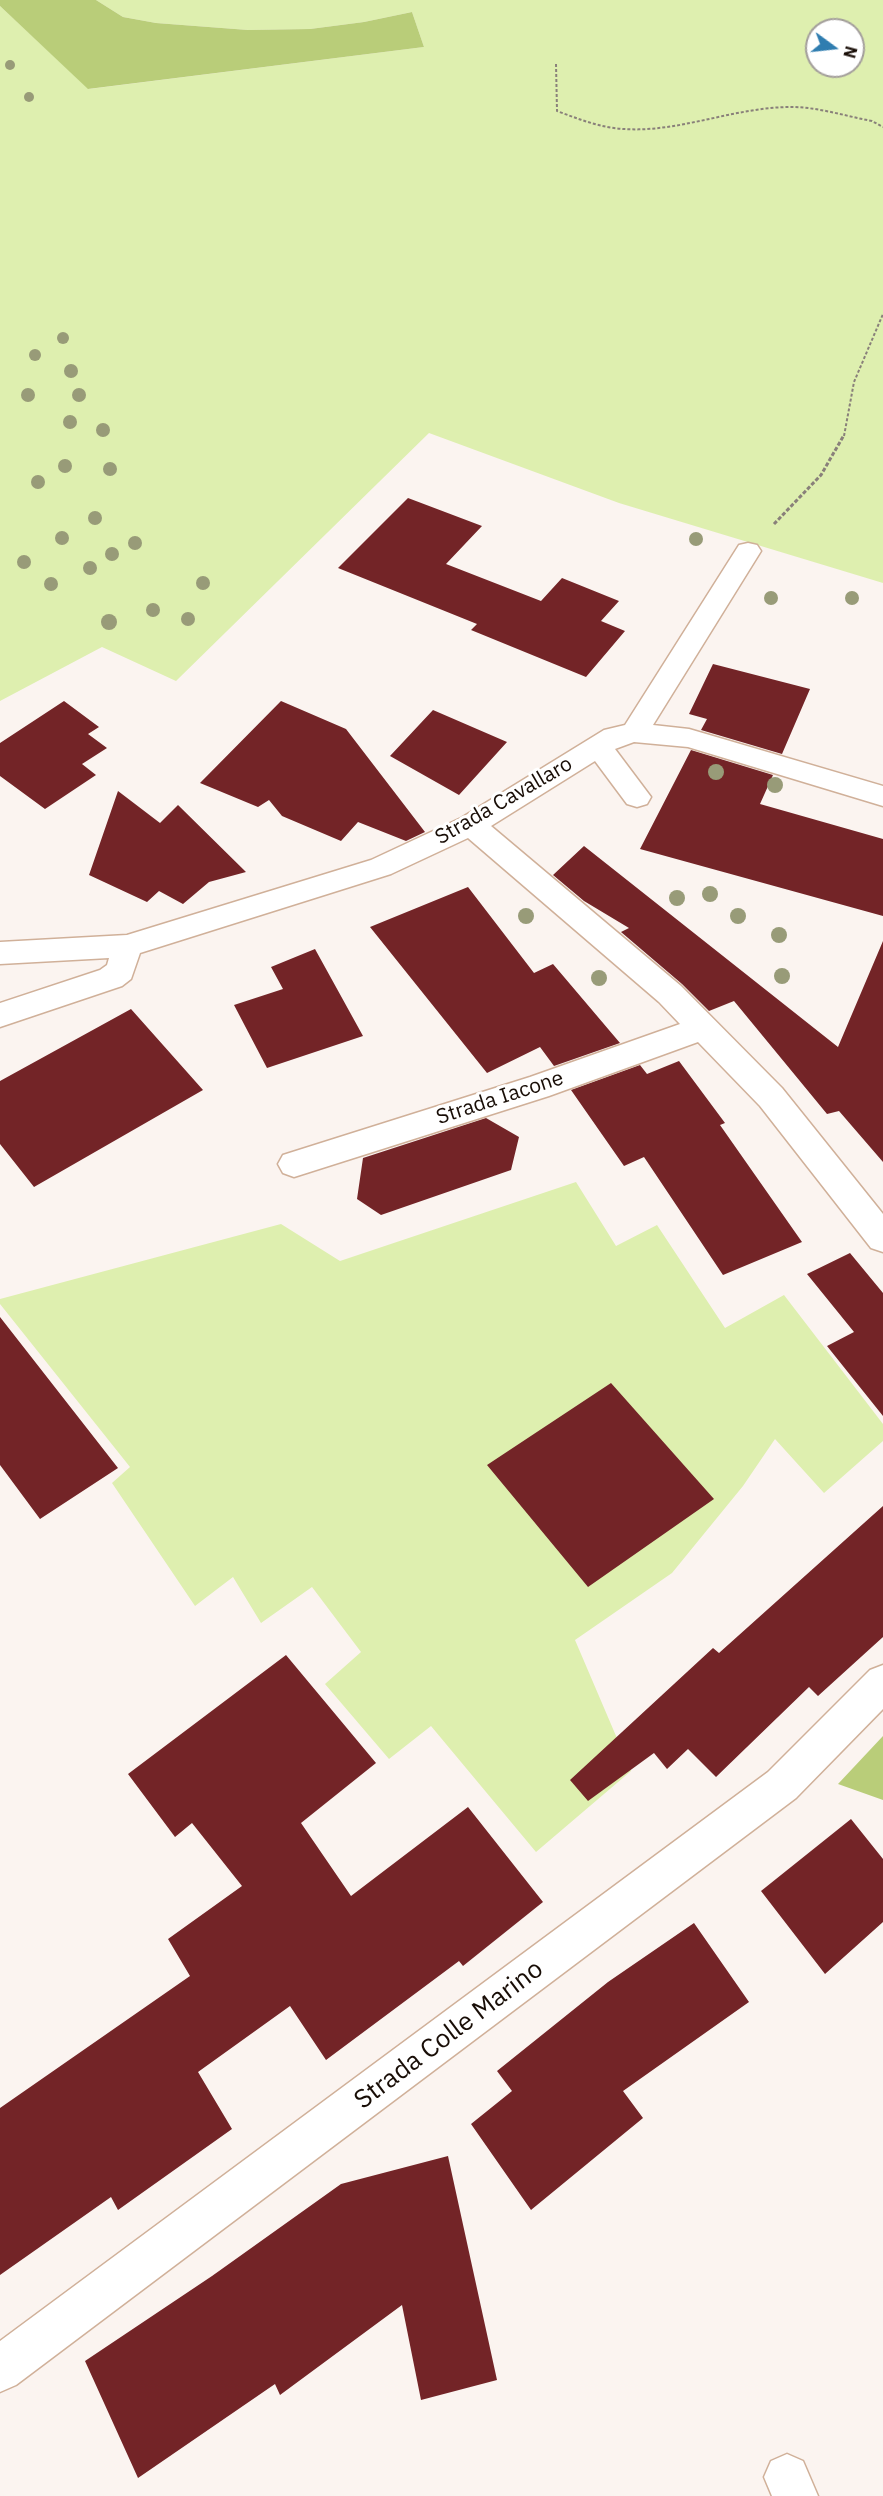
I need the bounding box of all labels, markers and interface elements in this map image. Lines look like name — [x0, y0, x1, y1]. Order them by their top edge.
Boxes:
north arrow — [805, 18, 865, 78]
text: N — [839, 44, 862, 60]
street label: Strada Cavallaro — [431, 752, 577, 850]
street label: Strada Iacone — [433, 1066, 567, 1130]
street label: Strada Colle Marino — [349, 1954, 549, 2116]

